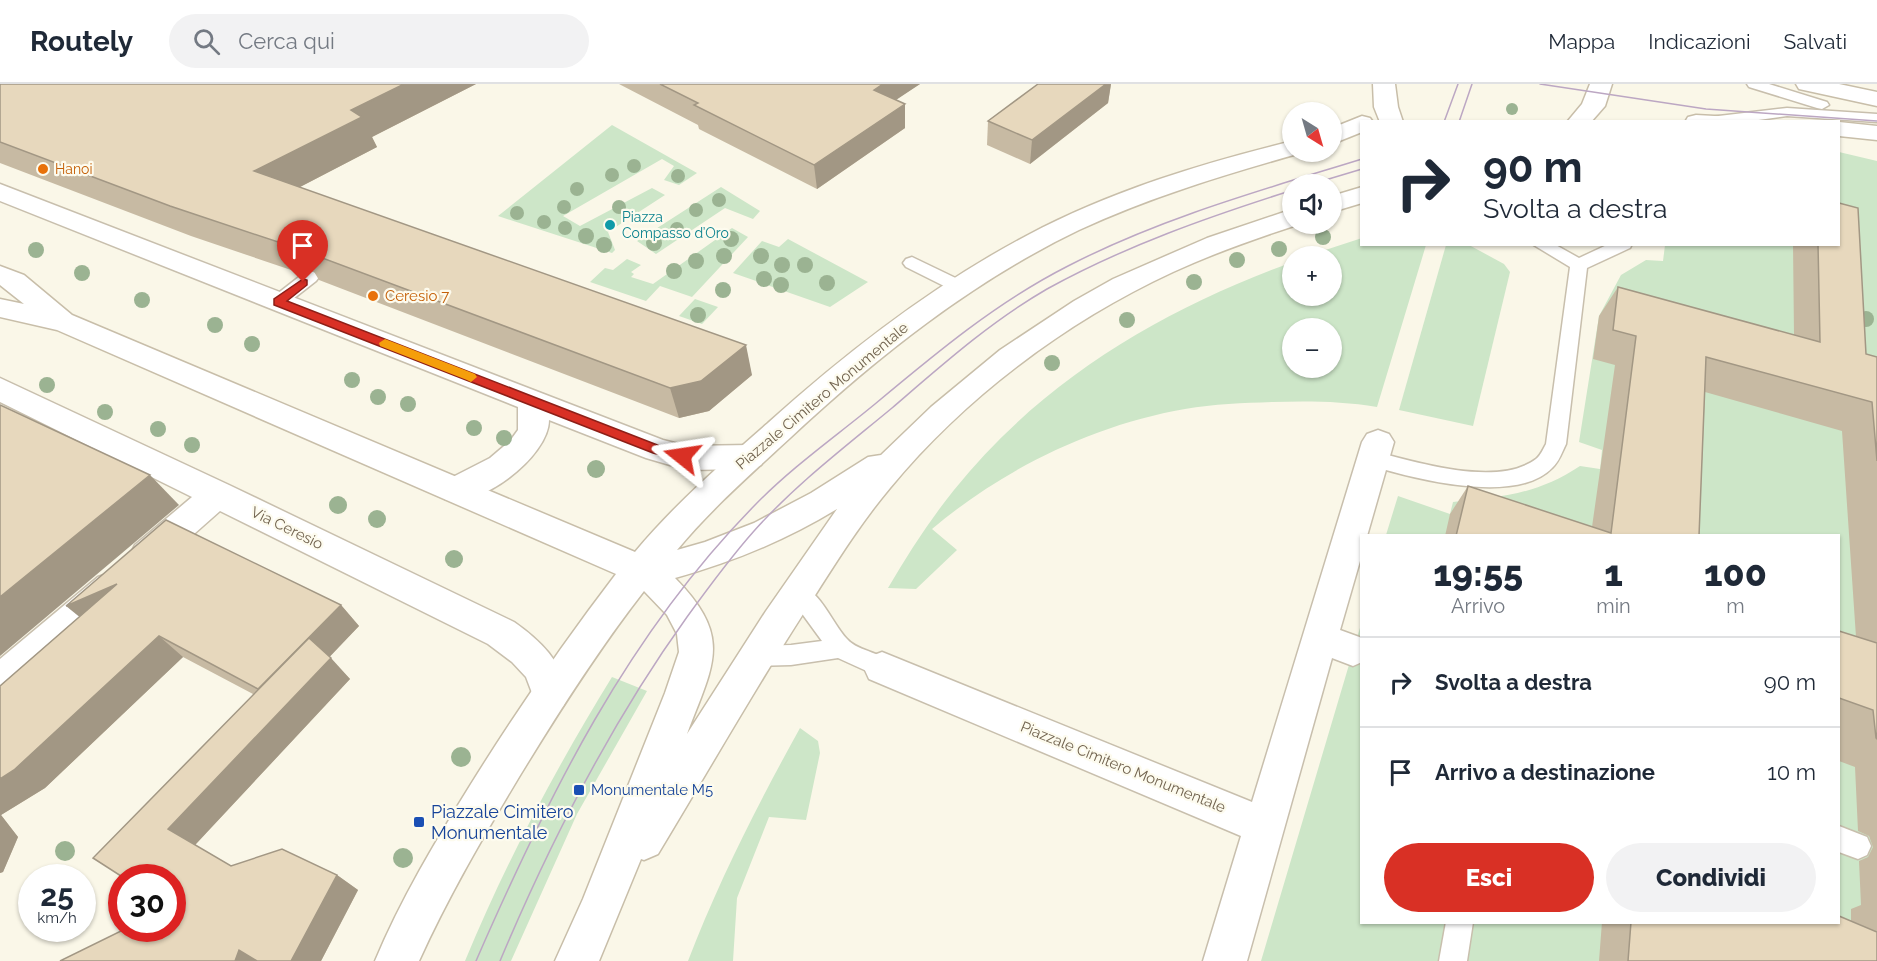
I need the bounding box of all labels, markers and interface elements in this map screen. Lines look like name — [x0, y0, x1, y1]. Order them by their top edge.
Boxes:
search box — [169, 14, 589, 68]
text: Routely — [30, 25, 133, 58]
icon: search — [190, 25, 223, 58]
text: Cerca qui — [238, 28, 335, 54]
text: Mappa — [1548, 29, 1615, 54]
text: Indicazioni — [1648, 29, 1751, 54]
text: Salvati — [1784, 29, 1847, 54]
north arrow — [1282, 102, 1342, 162]
map controls — [1282, 102, 1342, 378]
text: 90 m — [1483, 143, 1583, 192]
icon: right — [1384, 144, 1462, 222]
place label: Hanoi — [55, 161, 92, 177]
marker: Hanoi — [36, 162, 50, 176]
button: sound — [1282, 174, 1342, 234]
text: Svolta a destra — [1483, 193, 1667, 224]
place label: Piazza Compasso d’Oro — [622, 209, 729, 241]
marker: Piazza Compasso d’Oro — [603, 218, 617, 232]
pin — [277, 220, 328, 282]
icon: arrive — [286, 229, 319, 262]
button: + — [1282, 246, 1342, 306]
place label: Ceresio 7 — [385, 287, 449, 305]
marker: Ceresio 7 — [366, 289, 380, 303]
street label: Piazzale Cimitero Monumentale — [732, 318, 912, 473]
button: − — [1282, 318, 1342, 378]
position arrow — [650, 424, 714, 488]
street label: Via Ceresio — [248, 503, 326, 553]
text: 19:55 — [1433, 552, 1523, 594]
text: 1 — [1604, 552, 1623, 594]
text: 100 — [1704, 552, 1767, 594]
text: Arrivo — [1451, 594, 1505, 618]
text: min — [1596, 594, 1631, 618]
text: m — [1726, 594, 1745, 618]
icon: right — [1384, 666, 1417, 699]
text: Svolta a destra — [1435, 669, 1592, 695]
text: 90 m — [1764, 669, 1816, 695]
street label: Piazzale Cimitero Monumentale — [1018, 718, 1228, 817]
icon: arrive — [1384, 756, 1417, 789]
text: Arrivo a destinazione — [1435, 759, 1655, 785]
text: 10 m — [1767, 759, 1816, 785]
place label: Monumentale M5 — [591, 781, 713, 799]
marker: Monumentale M5 — [572, 783, 586, 797]
place label: Piazzale Cimitero Monumentale — [431, 801, 574, 843]
marker: Piazzale Cimitero Monumentale — [412, 815, 426, 829]
button: Esci — [1384, 843, 1594, 912]
button: Condividi — [1606, 843, 1816, 912]
speed limit sign: 30 — [108, 864, 186, 942]
text: 25 — [40, 878, 74, 913]
text: km/h — [37, 909, 77, 927]

